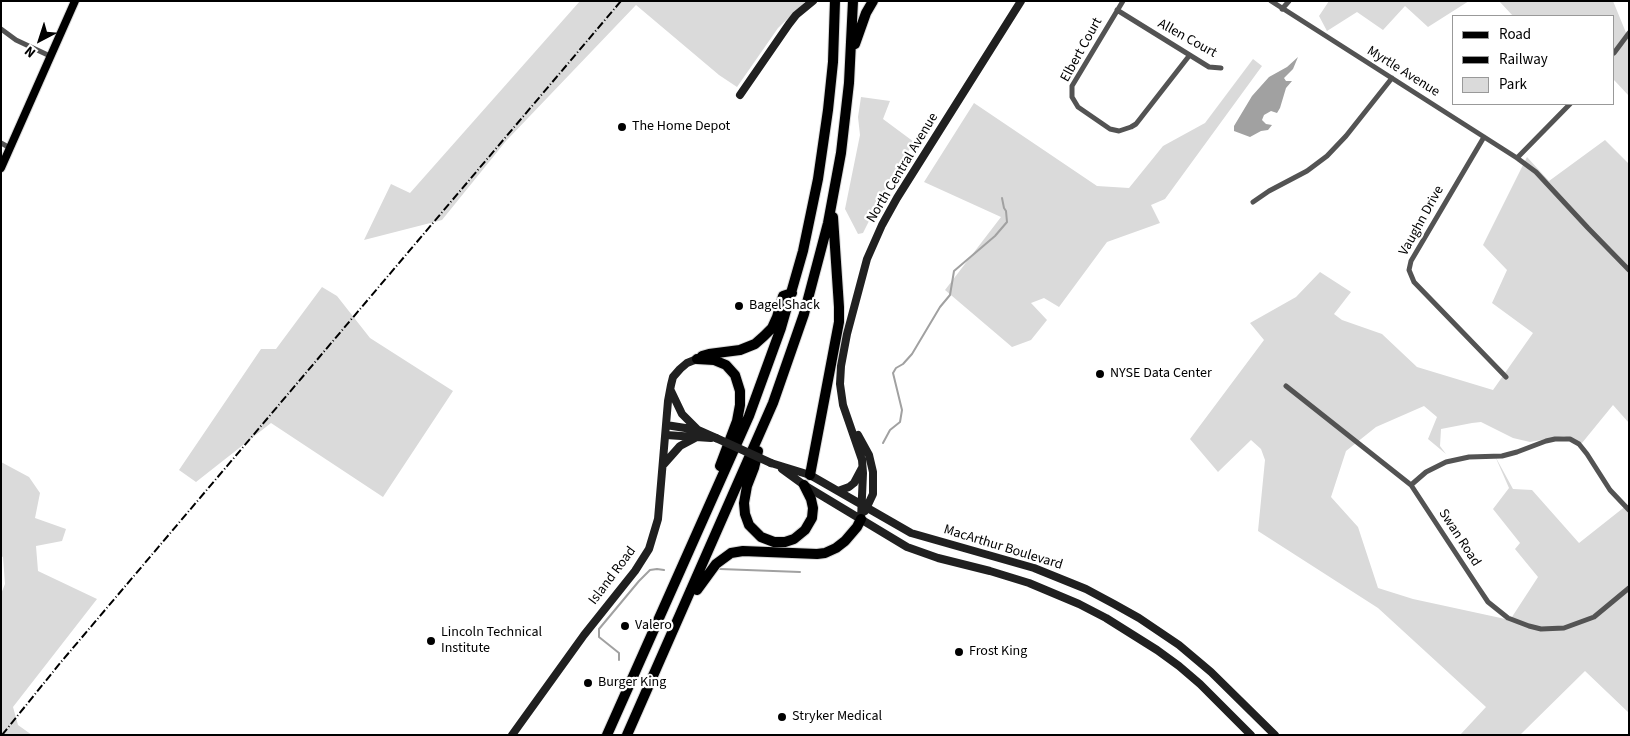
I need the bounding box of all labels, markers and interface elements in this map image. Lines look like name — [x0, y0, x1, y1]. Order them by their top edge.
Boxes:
north arrow — [15, 15, 65, 65]
street label: Elbert Court — [1057, 15, 1107, 85]
legend — [1452, 15, 1615, 105]
street label: Allen Court — [1155, 16, 1219, 62]
text: Road — [1499, 24, 1531, 45]
text: N — [20, 41, 40, 62]
street label: Myrtle Avenue — [1363, 43, 1443, 101]
text: Railway — [1499, 49, 1548, 70]
text: Park — [1499, 74, 1527, 95]
street label: North Central Avenue — [864, 110, 942, 226]
place label: The Home Depot — [632, 119, 730, 135]
marker: The Home Depot — [616, 121, 628, 133]
street label: Vaughn Drive — [1396, 183, 1448, 259]
place label: Bagel Shack — [749, 298, 820, 314]
marker: Bagel Shack — [733, 300, 745, 312]
place label: NYSE Data Center — [1110, 366, 1212, 382]
marker: NYSE Data Center — [1094, 368, 1106, 380]
street label: Swan Road — [1434, 506, 1484, 570]
street label: MacArthur Boulevard — [941, 522, 1065, 574]
street label: Island Road — [586, 544, 640, 608]
place label: Valero — [635, 618, 672, 634]
marker: Valero — [619, 620, 631, 632]
place label: Lincoln Technical Institute — [441, 625, 542, 658]
marker: Lincoln Technical Institute — [425, 635, 437, 647]
place label: Frost King — [969, 644, 1027, 660]
marker: Frost King — [953, 646, 965, 658]
place label: Burger King — [598, 675, 666, 691]
marker: Burger King — [582, 677, 594, 689]
place label: Stryker Medical — [792, 709, 882, 725]
marker: Stryker Medical — [776, 711, 788, 723]

